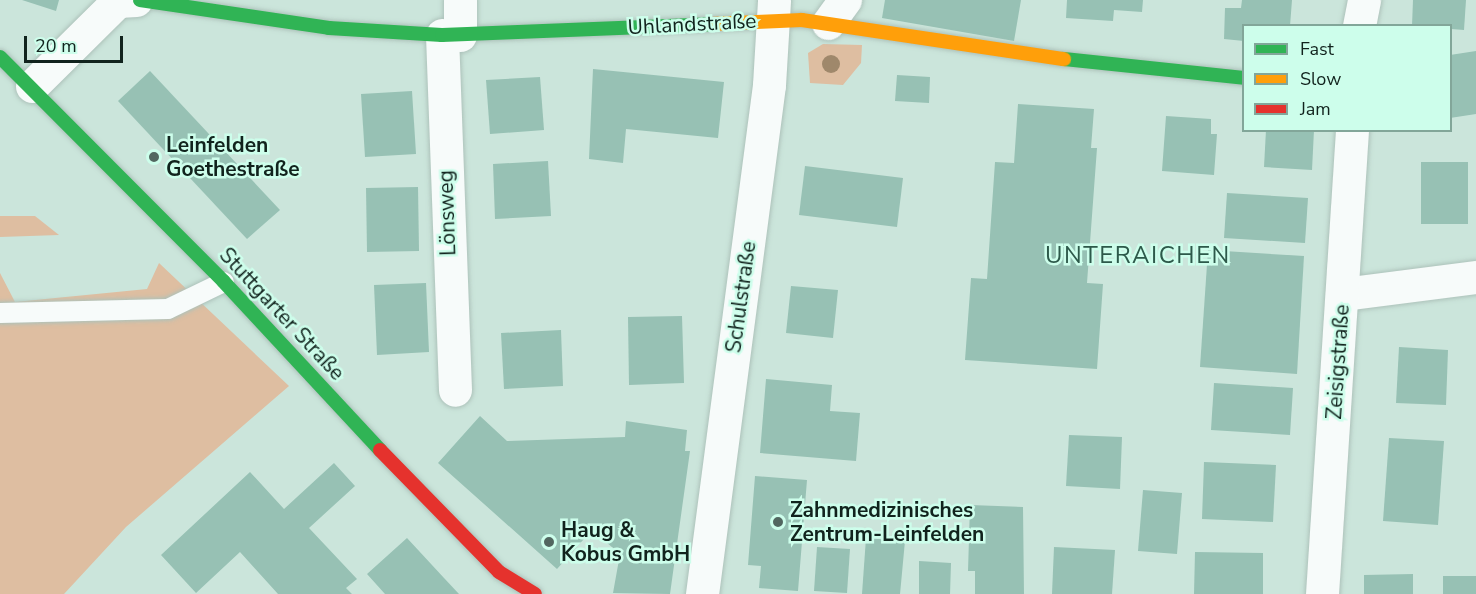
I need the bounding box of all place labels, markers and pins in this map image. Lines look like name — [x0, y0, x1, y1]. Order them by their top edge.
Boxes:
place label: Leinfelden Goethestraße — [166, 132, 300, 182]
marker: Leinfelden Goethestraße — [147, 150, 161, 164]
place label: Zahnmedizinisches Zentrum-Leinfelden — [790, 497, 984, 547]
marker: Zahnmedizinisches Zentrum-Leinfelden — [771, 515, 785, 529]
place label: Haug & Kobus GmbH — [561, 517, 690, 567]
marker: Haug & Kobus GmbH — [542, 535, 556, 549]

